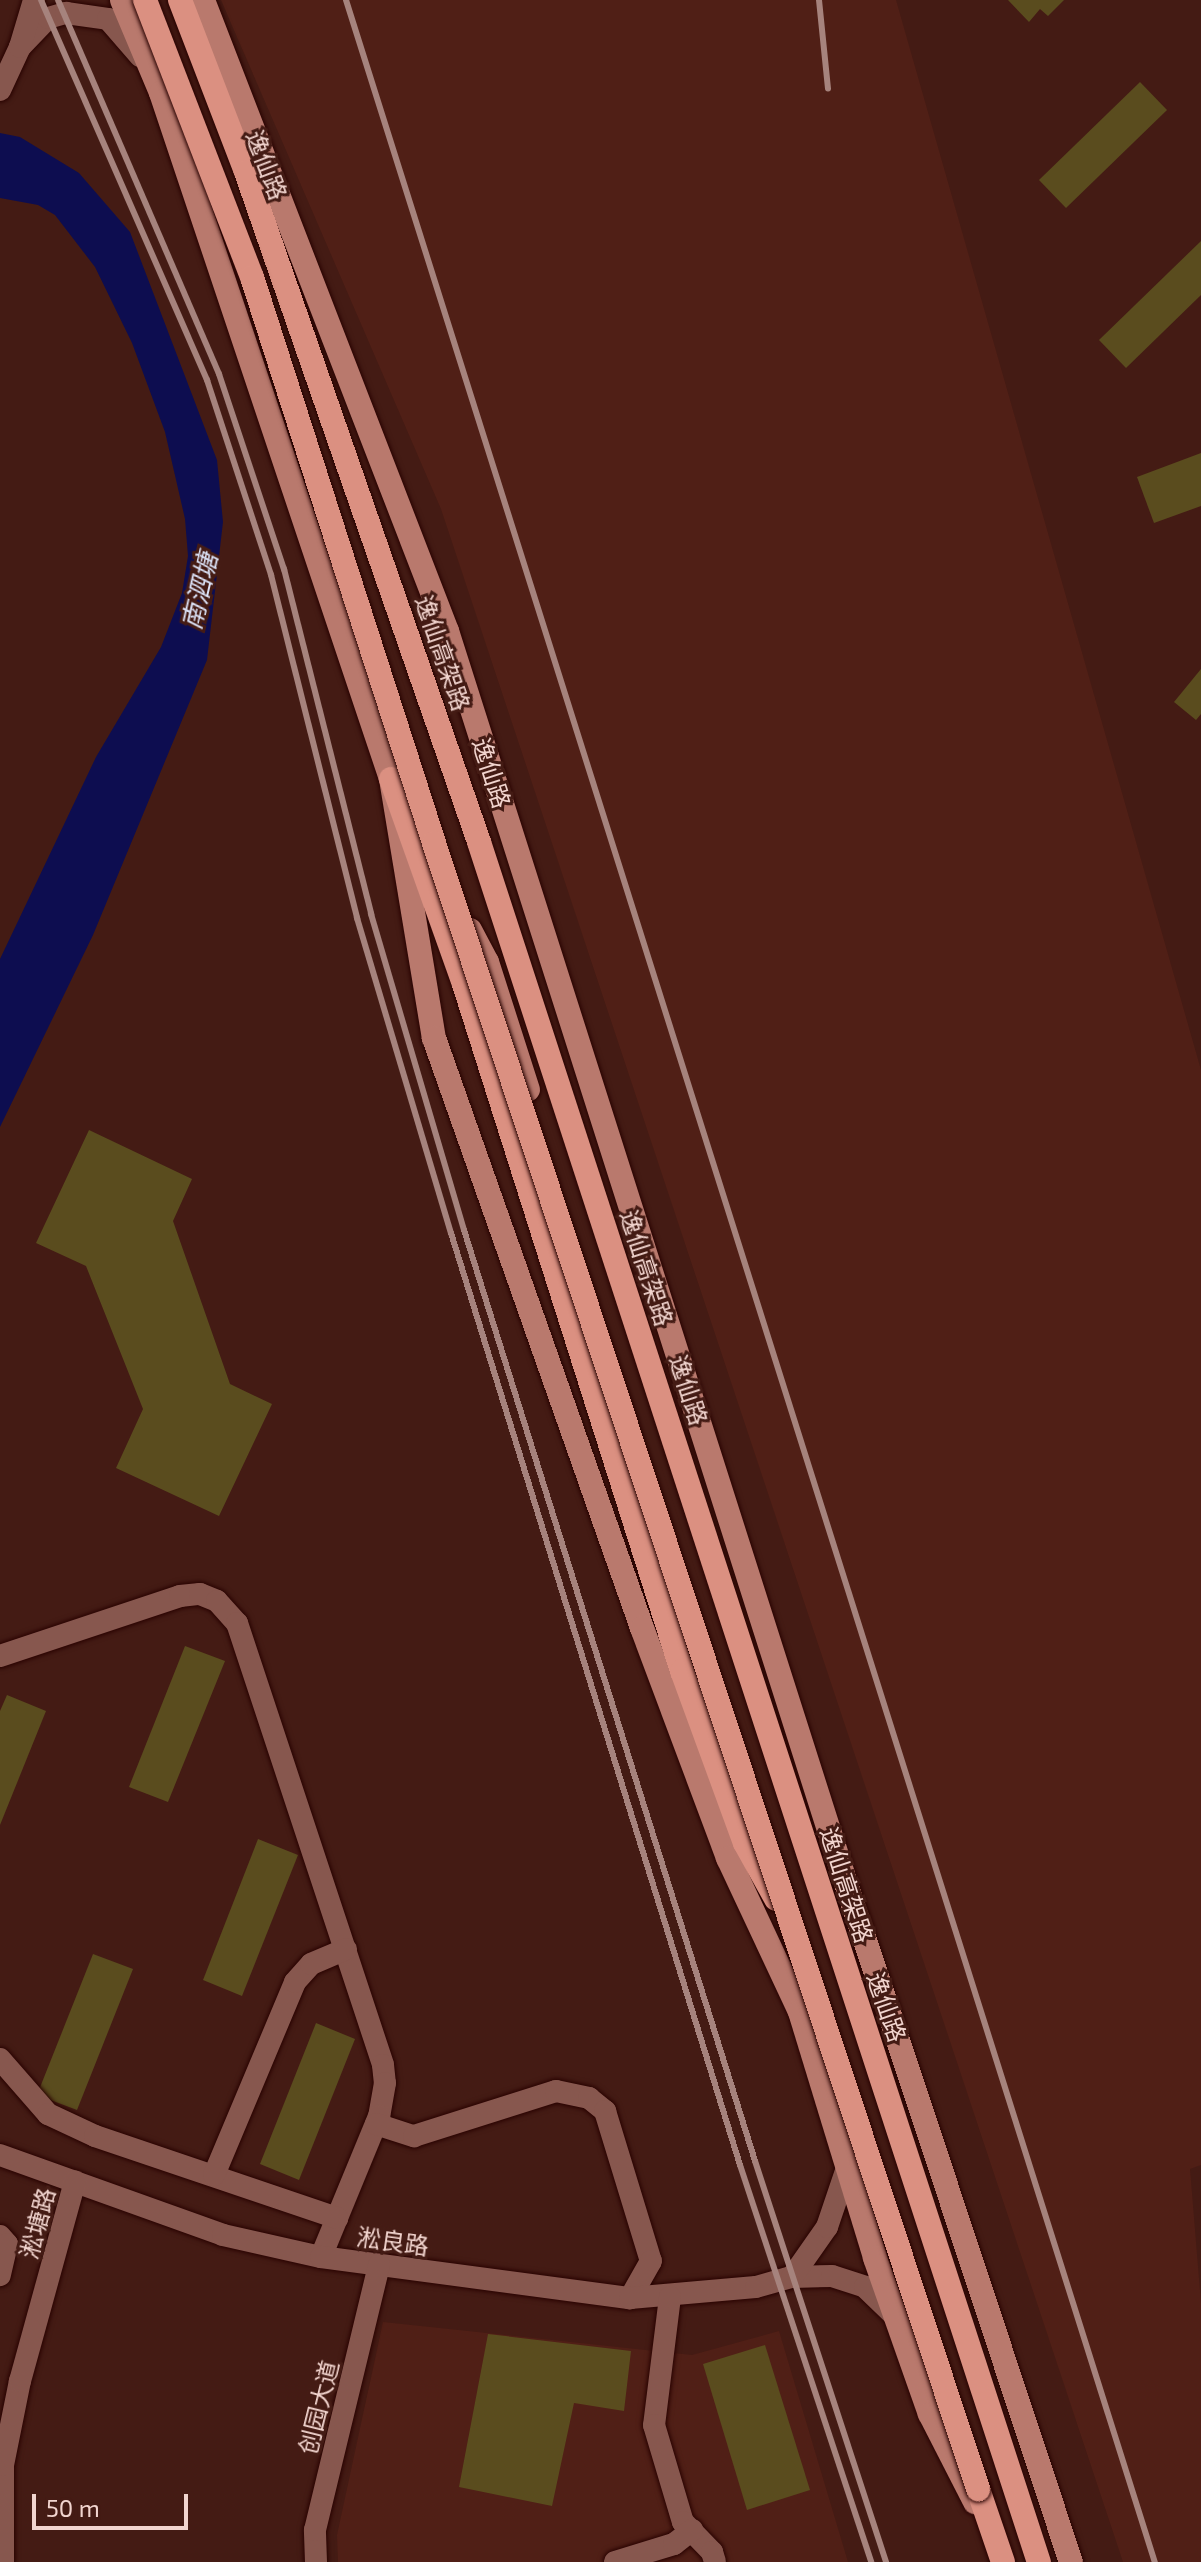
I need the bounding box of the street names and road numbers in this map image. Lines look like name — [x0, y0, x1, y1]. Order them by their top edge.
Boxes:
street label: 逸仙路 — [241, 126, 293, 204]
street label: 逸仙高架路 — [410, 592, 476, 714]
street label: 逸仙路 — [467, 734, 517, 812]
street label: 逸仙高架路 — [615, 1206, 679, 1330]
street label: 逸仙路 — [664, 1351, 714, 1429]
street label: 逸仙高架路 — [815, 1823, 879, 1947]
street label: 逸仙路 — [862, 1968, 912, 2046]
street label: 淞塘路 — [14, 2184, 60, 2262]
street label: 淞良路 — [355, 2222, 431, 2260]
street label: 创园大道 — [292, 2357, 344, 2457]

